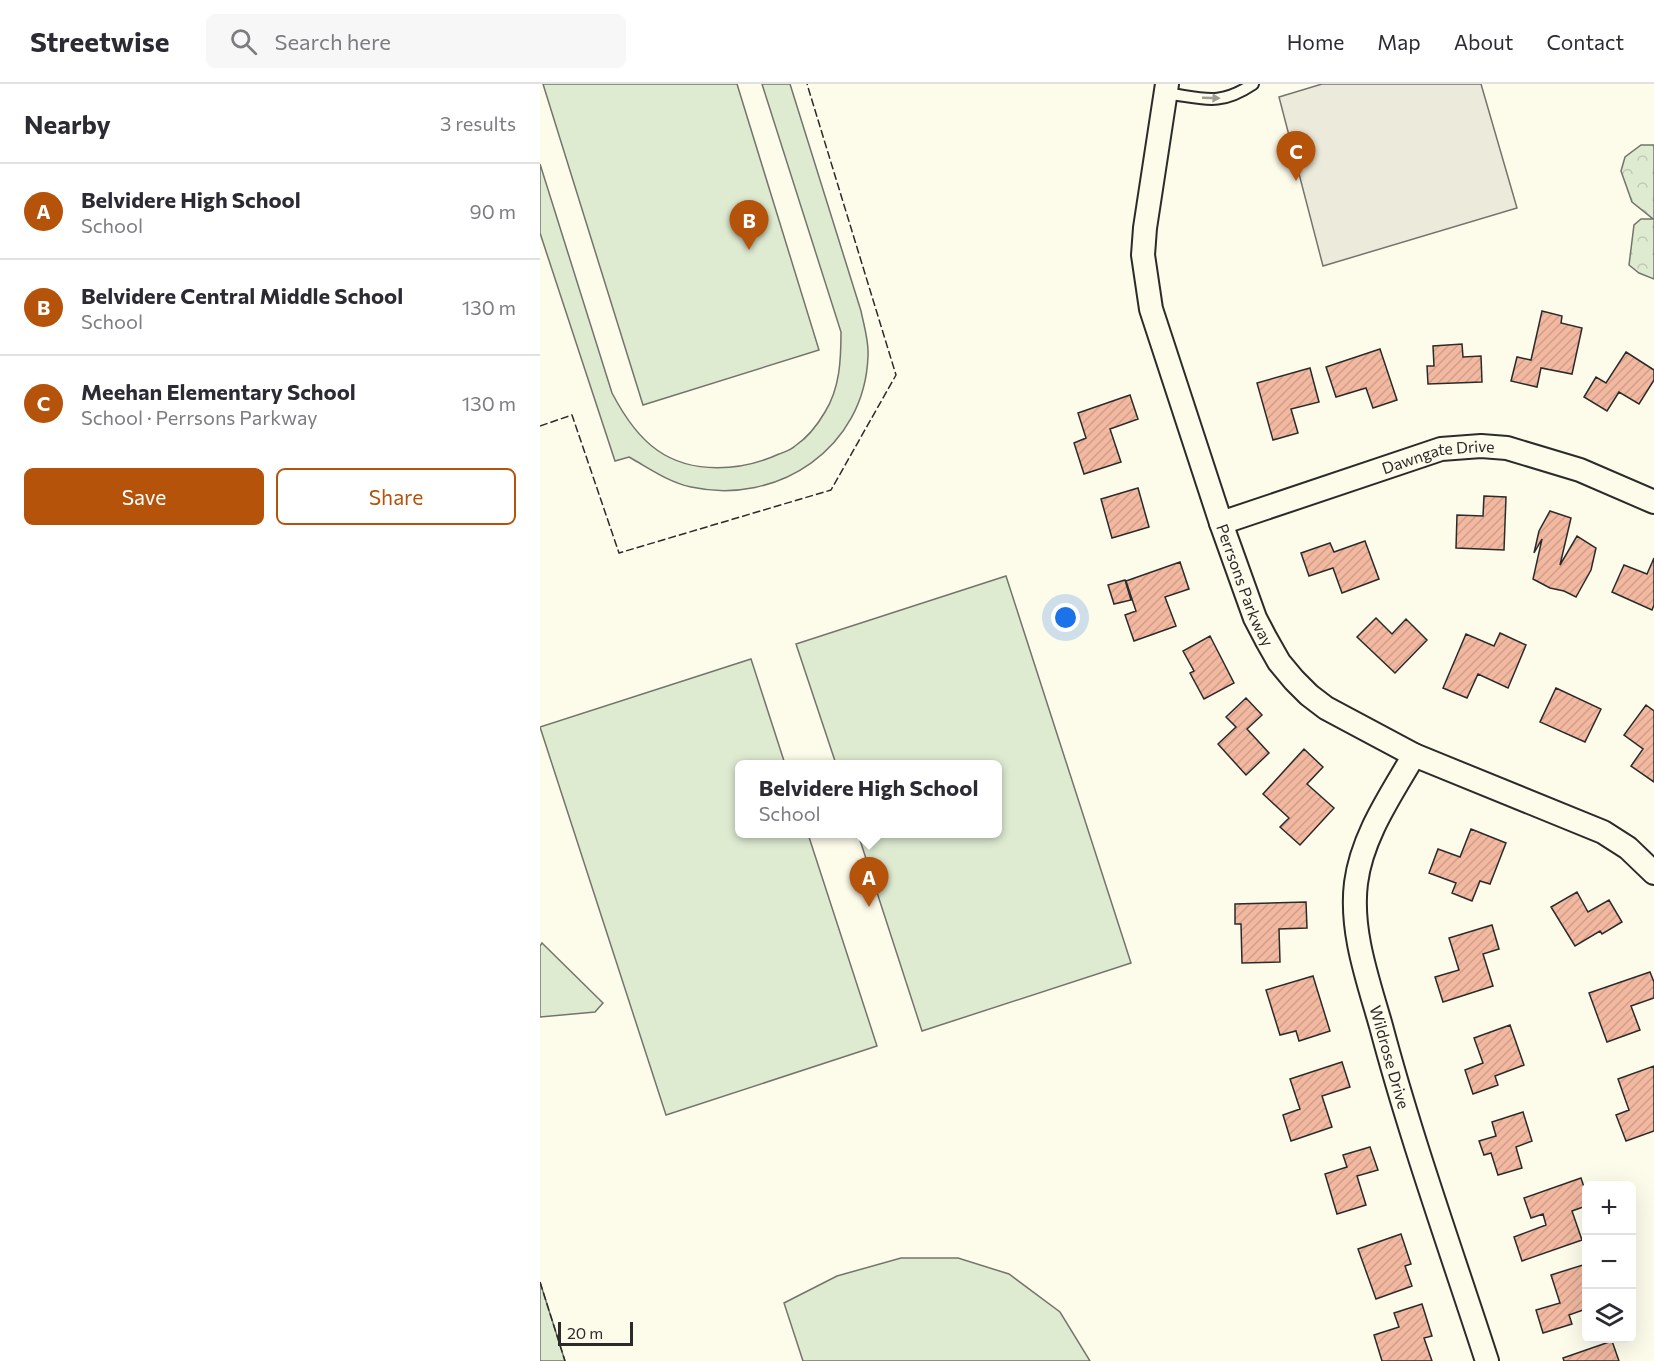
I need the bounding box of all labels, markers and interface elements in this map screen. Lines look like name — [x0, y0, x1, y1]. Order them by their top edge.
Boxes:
search box — [206, 14, 626, 68]
text: Streetwise — [30, 24, 170, 58]
icon: search — [227, 25, 260, 58]
text: Search here — [275, 28, 391, 55]
text: Home — [1287, 29, 1344, 54]
text: Map — [1377, 29, 1421, 54]
text: About — [1454, 29, 1513, 54]
text: Contact — [1546, 29, 1624, 54]
one-way arrow — [1201, 94, 1220, 103]
text: Nearby — [24, 108, 111, 139]
text: 3 results — [440, 111, 516, 135]
pin: C — [1276, 132, 1316, 181]
text: Belvidere High School — [81, 186, 301, 213]
text: A — [36, 199, 51, 223]
text: 90 m — [470, 199, 516, 223]
pin: B — [730, 200, 768, 250]
text: School — [81, 213, 143, 237]
text: Belvidere Central Middle School — [81, 282, 403, 309]
text: B — [37, 295, 50, 319]
text: 130 m — [462, 295, 516, 319]
text: School — [81, 309, 143, 333]
text: Meehan Elementary School — [81, 378, 356, 405]
text: C — [37, 391, 50, 415]
text: 130 m — [462, 391, 516, 415]
text: School · Perrsons Parkway — [81, 405, 318, 429]
street label: Dawngate Drive — [1379, 436, 1495, 477]
button: Save — [24, 468, 264, 525]
button: Share — [276, 468, 516, 525]
street label: Perrsons Parkway — [1213, 521, 1278, 649]
your location — [1051, 603, 1080, 632]
popup — [735, 760, 1002, 838]
text: Belvidere High School — [759, 774, 978, 801]
text: School — [759, 801, 821, 825]
pin: A — [850, 858, 888, 907]
street label: Wildrose Drive — [1366, 1003, 1414, 1111]
map controls — [1582, 1181, 1636, 1343]
button: + — [1582, 1181, 1636, 1235]
button: − — [1582, 1235, 1636, 1289]
button: layers — [1582, 1289, 1636, 1343]
scale bar — [558, 1319, 633, 1346]
text: 20 m — [567, 1323, 603, 1342]

